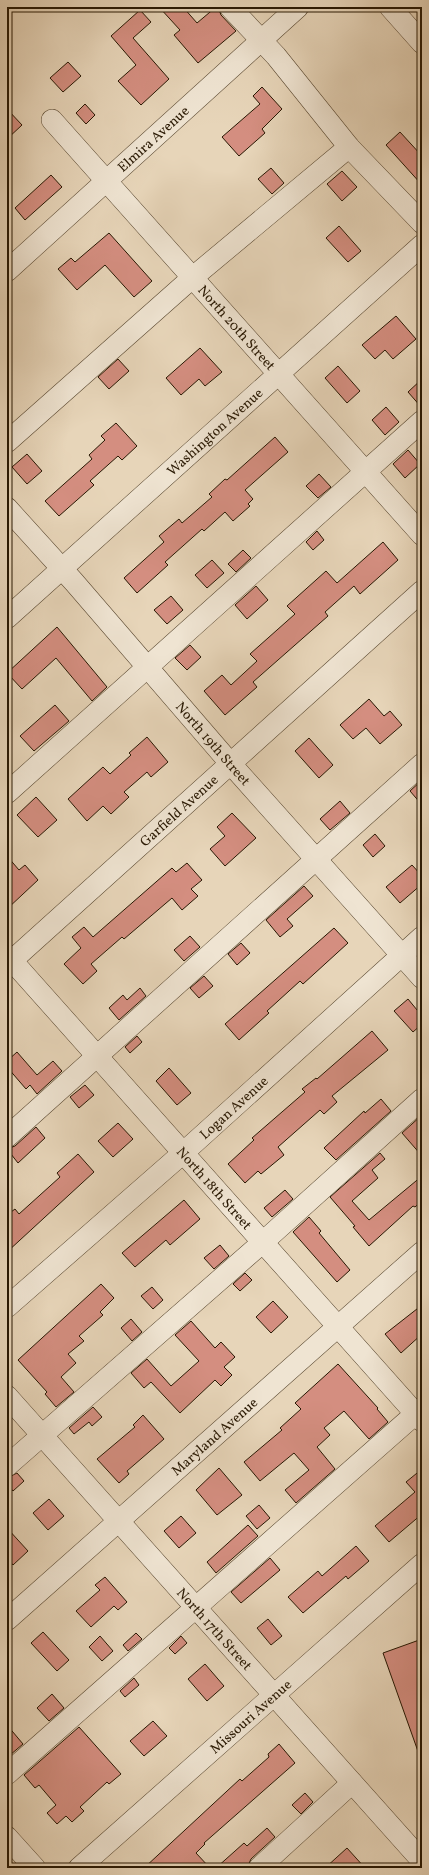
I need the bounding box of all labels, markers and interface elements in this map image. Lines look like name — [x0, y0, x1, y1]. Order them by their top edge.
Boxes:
street label: Elmira Avenue — [114, 102, 194, 177]
street label: North 20th Street — [193, 282, 279, 375]
street label: Washington Avenue — [163, 384, 268, 481]
street label: North 19th Street — [170, 698, 254, 790]
street label: Garfield Avenue — [136, 771, 223, 852]
street label: Logan Avenue — [196, 1072, 273, 1144]
street label: North 18th Street — [171, 1143, 256, 1235]
street label: Maryland Avenue — [168, 1394, 263, 1481]
street label: North 17th Street — [172, 1584, 256, 1675]
street label: Missouri Avenue — [206, 1676, 297, 1759]

